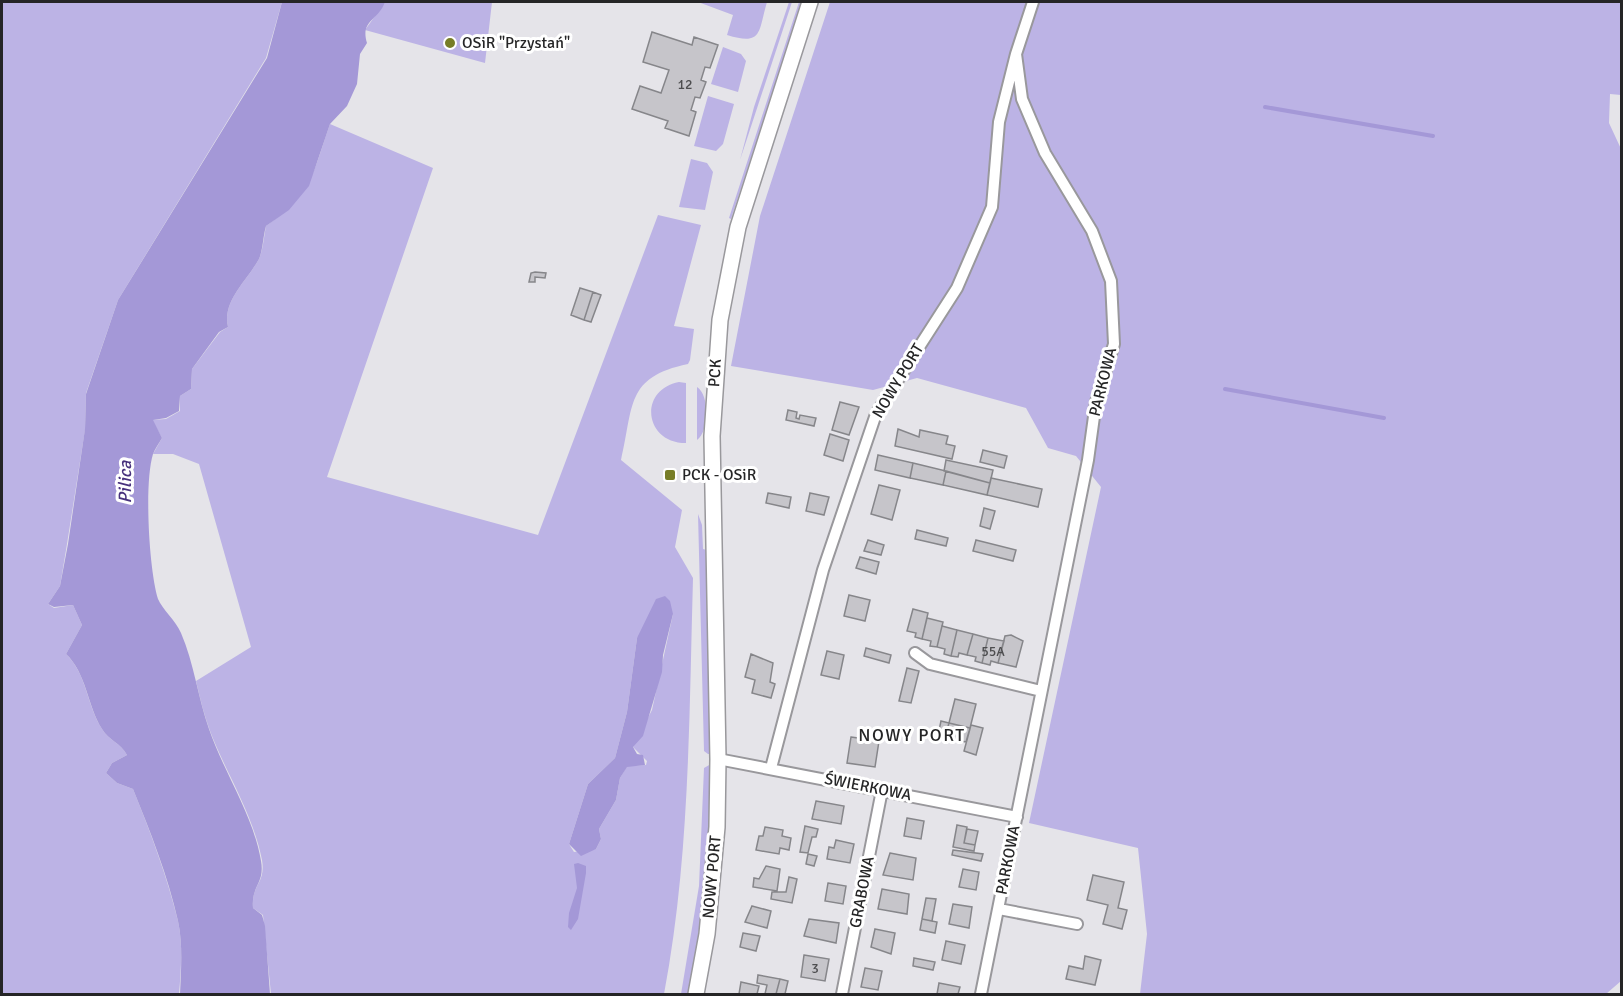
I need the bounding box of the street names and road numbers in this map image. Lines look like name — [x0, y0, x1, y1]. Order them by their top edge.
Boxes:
street label: NOWY PORT — [868, 340, 928, 422]
street label: PARKOWA — [1085, 345, 1121, 419]
street label: PCK — [704, 358, 726, 388]
street label: ŚWIERKOWA — [823, 769, 913, 805]
street label: PARKOWA — [991, 823, 1025, 896]
street label: NOWY PORT — [698, 834, 726, 919]
street label: GRABOWA — [845, 854, 879, 930]

